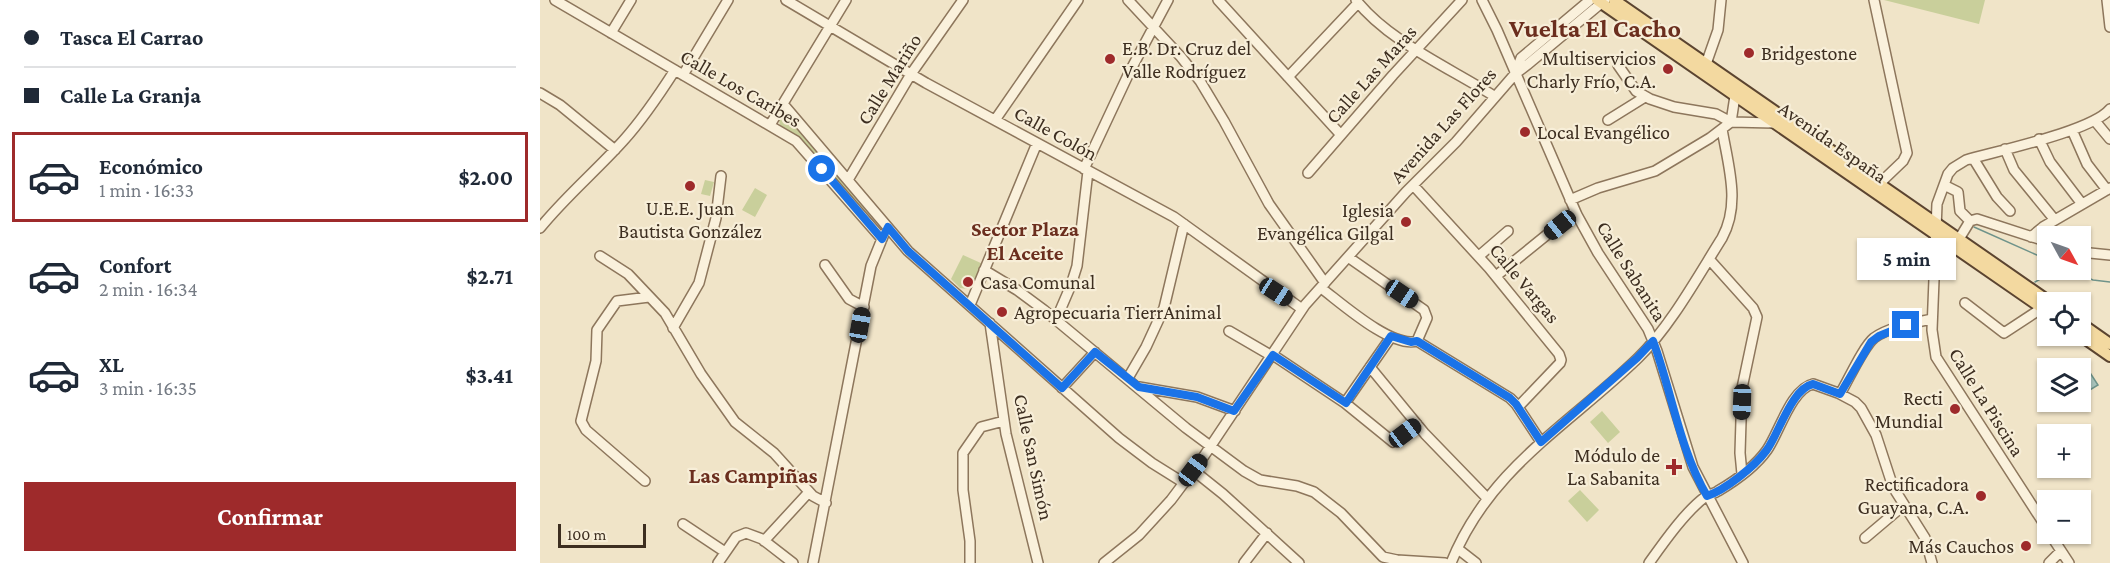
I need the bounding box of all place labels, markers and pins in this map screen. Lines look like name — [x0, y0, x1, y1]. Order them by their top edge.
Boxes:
place label: E.B. Dr. Cruz del Valle Rodríguez — [1122, 37, 1251, 83]
place label: Bridgestone — [1761, 42, 1857, 65]
marker: Bridgestone — [1742, 46, 1756, 60]
place label: Multiservicios Charly Frío, C.A. — [1526, 47, 1656, 93]
marker: E.B. Dr. Cruz del Valle Rodríguez — [1103, 52, 1117, 66]
marker: Multiservicios Charly Frío, C.A. — [1661, 62, 1675, 76]
place label: Local Evangélico — [1537, 121, 1670, 144]
marker: Local Evangélico — [1518, 125, 1532, 139]
marker: U.E.E. Juan Bautista González — [683, 179, 697, 193]
place label: U.E.E. Juan Bautista González — [618, 197, 762, 242]
place label: Iglesia Evangélica Gilgal — [1257, 199, 1394, 245]
marker: Iglesia Evangélica Gilgal — [1399, 215, 1413, 229]
place label: Casa Comunal — [980, 271, 1095, 293]
marker: Casa Comunal — [961, 275, 975, 289]
place label: Agropecuaria TierrAnimal — [1014, 301, 1221, 324]
marker: Agropecuaria TierrAnimal — [995, 305, 1009, 319]
place label: Recti Mundial — [1875, 387, 1943, 432]
marker: Recti Mundial — [1948, 402, 1962, 416]
place label: Módulo de La Sabanita — [1567, 444, 1660, 489]
marker: Módulo de La Sabanita — [1665, 458, 1683, 476]
place label: Rectificadora Guayana, C.A. — [1857, 473, 1969, 519]
marker: Rectificadora Guayana, C.A. — [1974, 489, 1988, 503]
place label: Más Cauchos — [1908, 535, 2014, 557]
marker: Más Cauchos — [2019, 539, 2033, 553]

